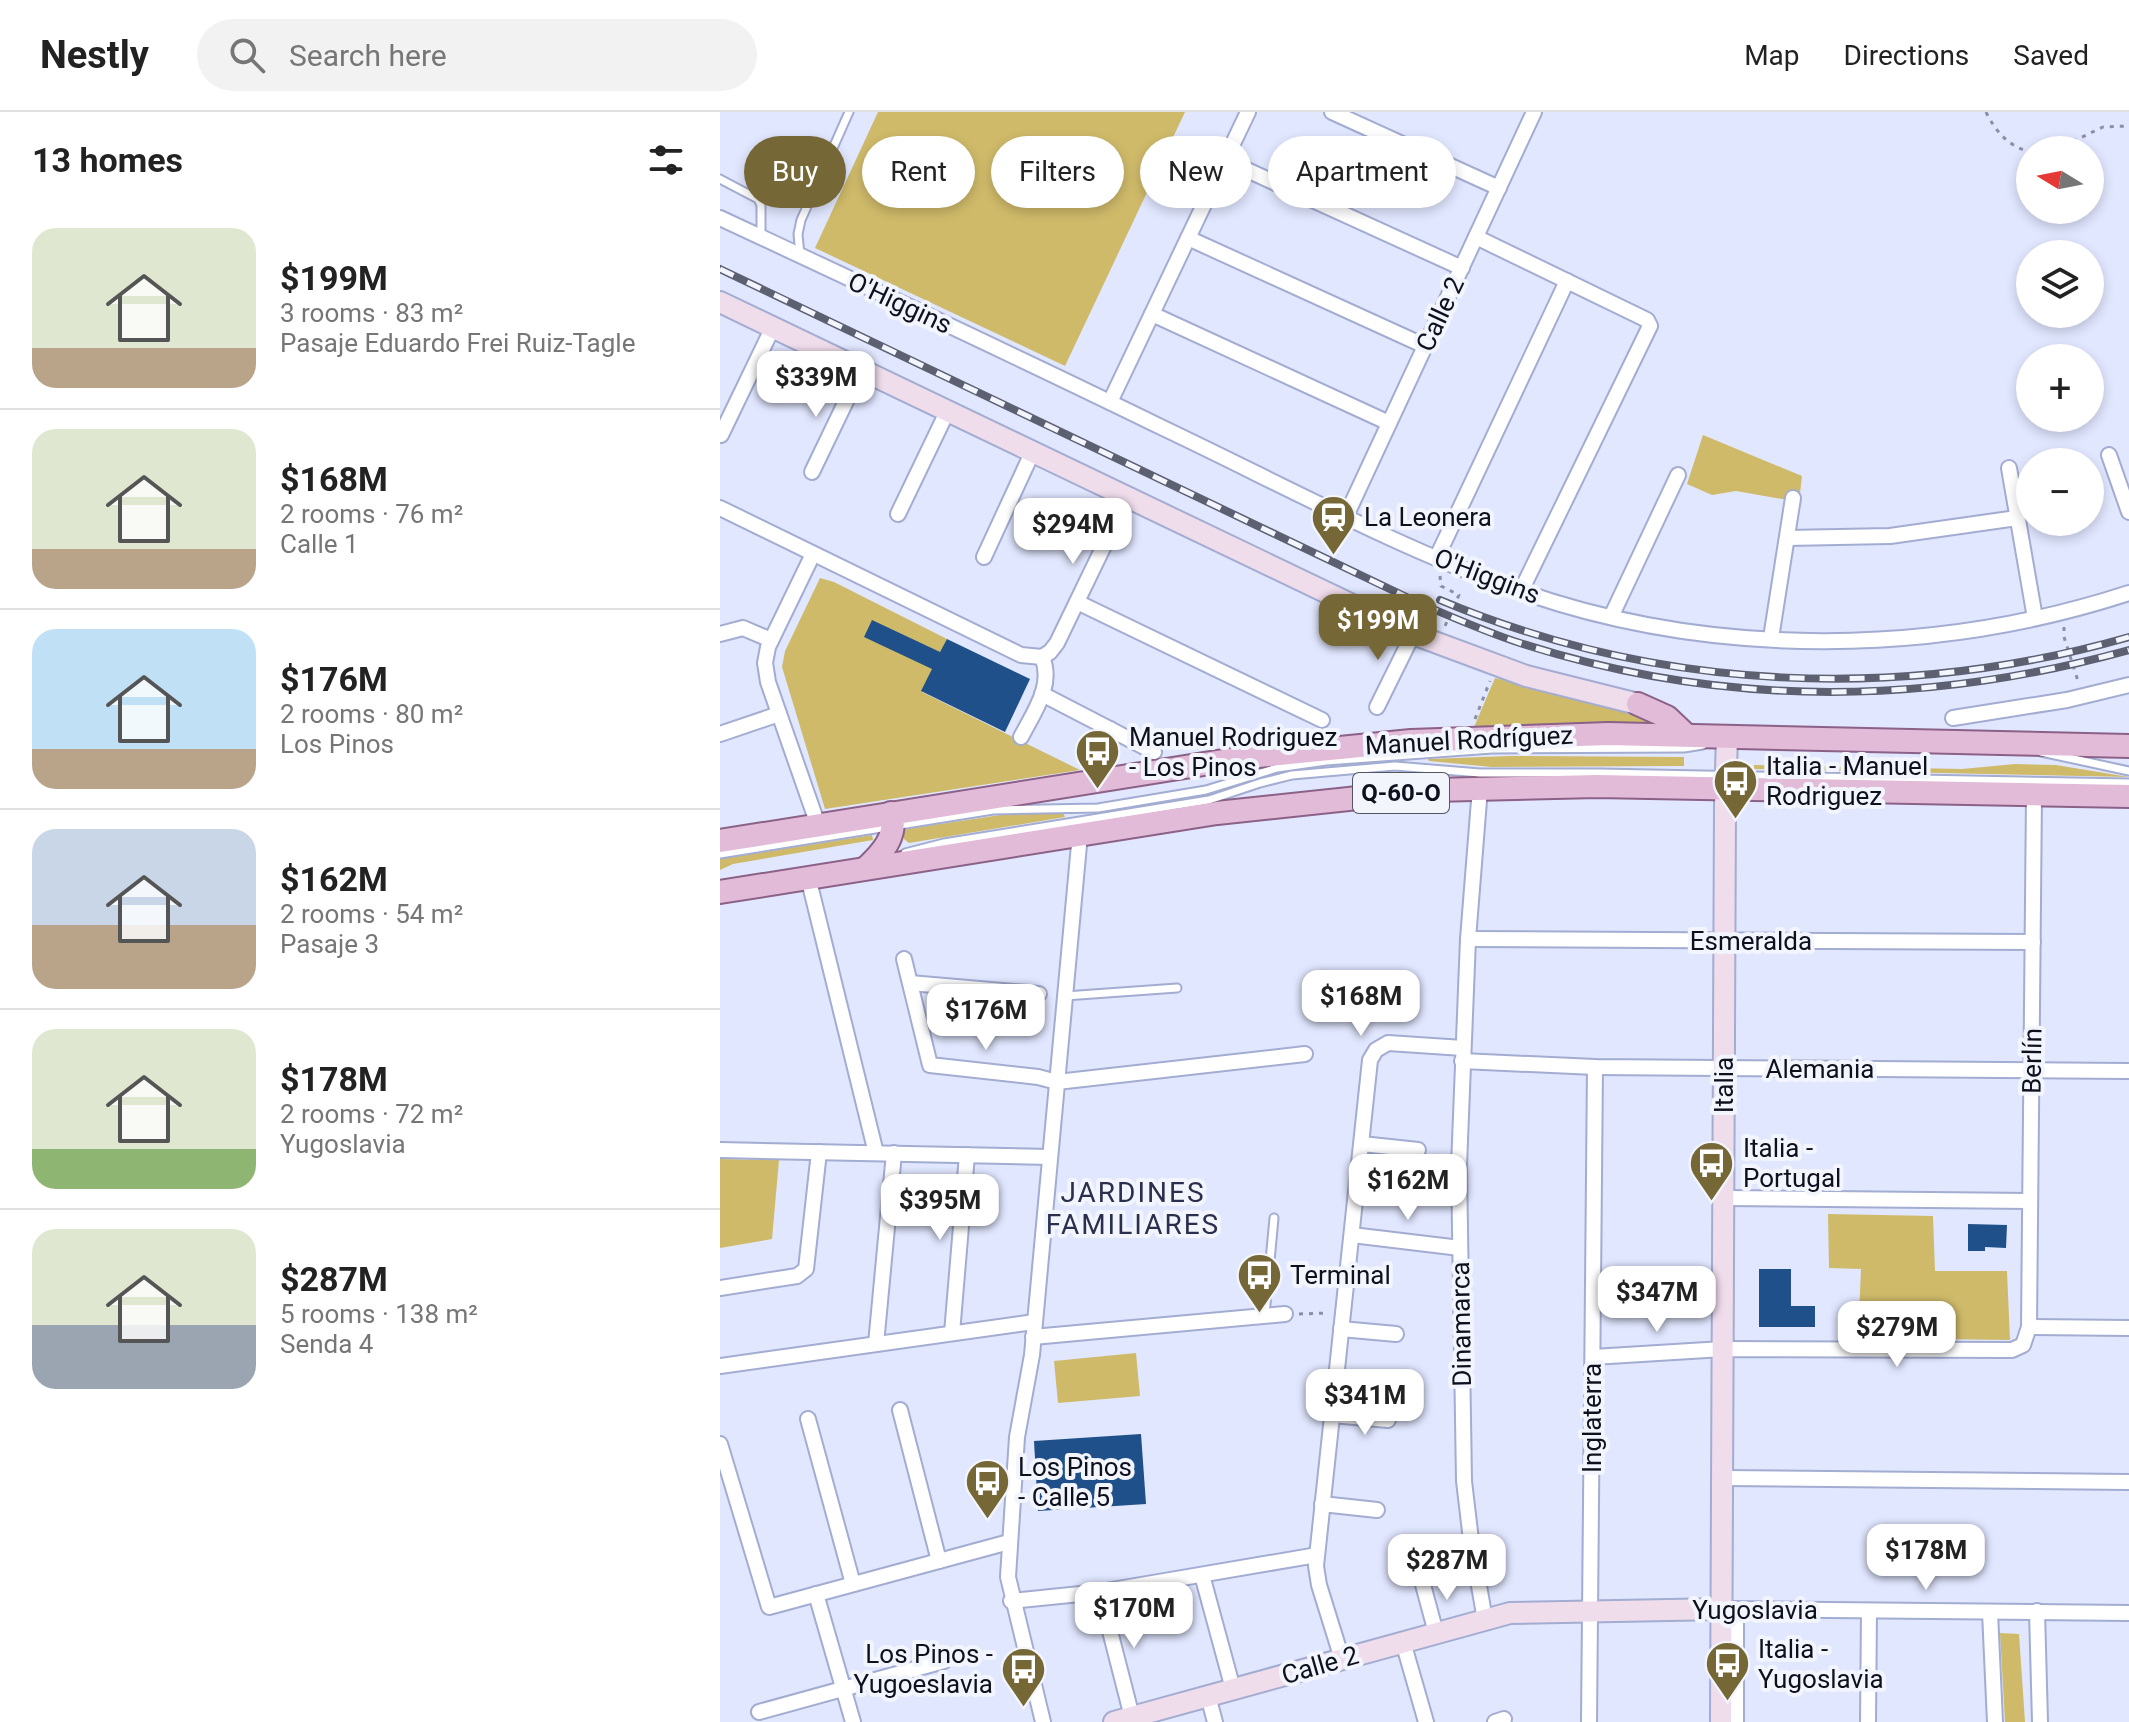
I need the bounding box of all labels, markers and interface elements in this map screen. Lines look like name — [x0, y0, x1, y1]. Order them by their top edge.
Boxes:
search box — [197, 19, 757, 91]
text: Nestly — [40, 33, 149, 77]
icon: search — [225, 33, 269, 77]
text: Search here — [289, 38, 447, 73]
text: Map — [1744, 39, 1800, 72]
text: Directions — [1844, 39, 1969, 72]
text: Saved — [2013, 39, 2089, 72]
chip: Buy — [744, 136, 846, 208]
chip: Rent — [862, 136, 975, 208]
chip: Filters — [991, 136, 1124, 208]
chip: New — [1140, 136, 1252, 208]
chip: Apartment — [1268, 136, 1456, 208]
north arrow — [2016, 136, 2104, 224]
map controls — [2016, 136, 2104, 536]
icon: filters — [644, 138, 688, 182]
text: 13 homes — [32, 140, 183, 180]
button: layers — [2016, 240, 2104, 328]
text: $199M — [280, 258, 388, 298]
icon: home — [96, 260, 192, 356]
street label: O'Higgins — [844, 266, 956, 340]
street label: Calle 2 — [1410, 272, 1470, 356]
text: 3 rooms · 83 m² — [280, 298, 463, 328]
text: Pasaje Eduardo Frei Ruiz-Tagle — [280, 328, 635, 358]
button: + — [2016, 344, 2104, 432]
pin: $339M — [760, 351, 872, 419]
text: $339M — [775, 362, 857, 392]
button: − — [2016, 448, 2104, 536]
text: $168M — [280, 459, 388, 499]
icon: home — [96, 461, 192, 557]
station icon: La Leonera — [1309, 493, 1357, 556]
pin: $294M — [1017, 498, 1129, 566]
text: 2 rooms · 76 m² — [280, 499, 463, 529]
place label: La Leonera — [1364, 502, 1492, 532]
text: $294M — [1032, 509, 1114, 539]
text: Calle 1 — [280, 529, 359, 559]
street label: O'Higgins — [1430, 542, 1544, 610]
pin: $199M — [1322, 594, 1434, 662]
text: $199M — [1337, 605, 1419, 635]
text: $176M — [280, 659, 388, 699]
icon: home — [96, 661, 192, 757]
text: 2 rooms · 80 m² — [280, 699, 463, 729]
street label: Manuel Rodríguez — [1364, 720, 1574, 760]
place label: Manuel Rodriguez - Los Pinos — [1129, 722, 1337, 782]
bus stop icon: Manuel Rodriguez - Los Pinos — [1074, 728, 1122, 791]
text: Los Pinos — [280, 729, 394, 759]
place label: Italia - Manuel Rodriguez — [1766, 751, 1928, 811]
bus stop icon: Italia - Manuel Rodriguez — [1711, 757, 1759, 820]
road number: Q-60-O — [1353, 773, 1449, 813]
text: $162M — [280, 859, 388, 899]
icon: home — [96, 861, 192, 957]
text: 2 rooms · 54 m² — [280, 899, 463, 929]
street label: Esmeralda — [1690, 926, 1812, 956]
text: Pasaje 3 — [280, 929, 379, 959]
pin: $168M — [1305, 970, 1417, 1038]
text: $168M — [1320, 981, 1402, 1011]
pin: $176M — [930, 984, 1042, 1052]
text: $176M — [945, 995, 1027, 1025]
street label: Berlín — [2016, 1028, 2048, 1094]
street label: Alemania — [1766, 1054, 1874, 1084]
street label: Italia — [1709, 1057, 1739, 1113]
text: $178M — [280, 1059, 388, 1099]
icon: home — [96, 1061, 192, 1157]
text: 2 rooms · 72 m² — [280, 1099, 463, 1129]
text: Yugoslavia — [280, 1129, 406, 1159]
place label: Italia - Portugal — [1743, 1133, 1841, 1193]
bus stop icon: Italia - Portugal — [1688, 1139, 1736, 1202]
pin: $162M — [1352, 1154, 1464, 1222]
text: $162M — [1367, 1165, 1449, 1195]
pin: $395M — [884, 1174, 996, 1242]
district label: JARDINES FAMILIARES — [1046, 1176, 1220, 1241]
text: $395M — [899, 1185, 981, 1215]
bus stop icon: Terminal — [1235, 1251, 1283, 1314]
text: $287M — [280, 1259, 388, 1299]
place label: Terminal — [1290, 1260, 1391, 1290]
icon: home — [96, 1261, 192, 1357]
street label: Dinamarca — [1445, 1261, 1477, 1387]
pin: $347M — [1601, 1266, 1713, 1334]
text: $347M — [1616, 1277, 1698, 1307]
text: 5 rooms · 138 m² — [280, 1299, 478, 1329]
pin: $279M — [1841, 1301, 1953, 1369]
text: $279M — [1856, 1312, 1938, 1342]
text: Senda 4 — [280, 1329, 373, 1359]
street label: Inglaterra — [1577, 1363, 1607, 1473]
pin: $341M — [1309, 1369, 1421, 1437]
text: $341M — [1324, 1380, 1406, 1410]
place label: Los Pinos - Calle 5 — [1018, 1452, 1132, 1512]
bus stop icon: Los Pinos - Calle 5 — [963, 1458, 1011, 1521]
pin: $178M — [1870, 1524, 1982, 1592]
pin: $287M — [1391, 1534, 1503, 1602]
text: $178M — [1885, 1535, 1967, 1565]
text: $287M — [1406, 1545, 1488, 1575]
pin: $170M — [1078, 1582, 1190, 1650]
text: $170M — [1093, 1593, 1175, 1623]
street label: Yugoslavia — [1692, 1595, 1818, 1625]
place label: Italia - Yugoslavia — [1758, 1634, 1884, 1694]
place label: Los Pinos - Yugoeslavia — [854, 1639, 993, 1699]
street label: Calle 2 — [1278, 1640, 1362, 1690]
bus stop icon: Italia - Yugoslavia — [1703, 1640, 1751, 1703]
bus stop icon: Los Pinos - Yugoeslavia — [1000, 1645, 1048, 1708]

